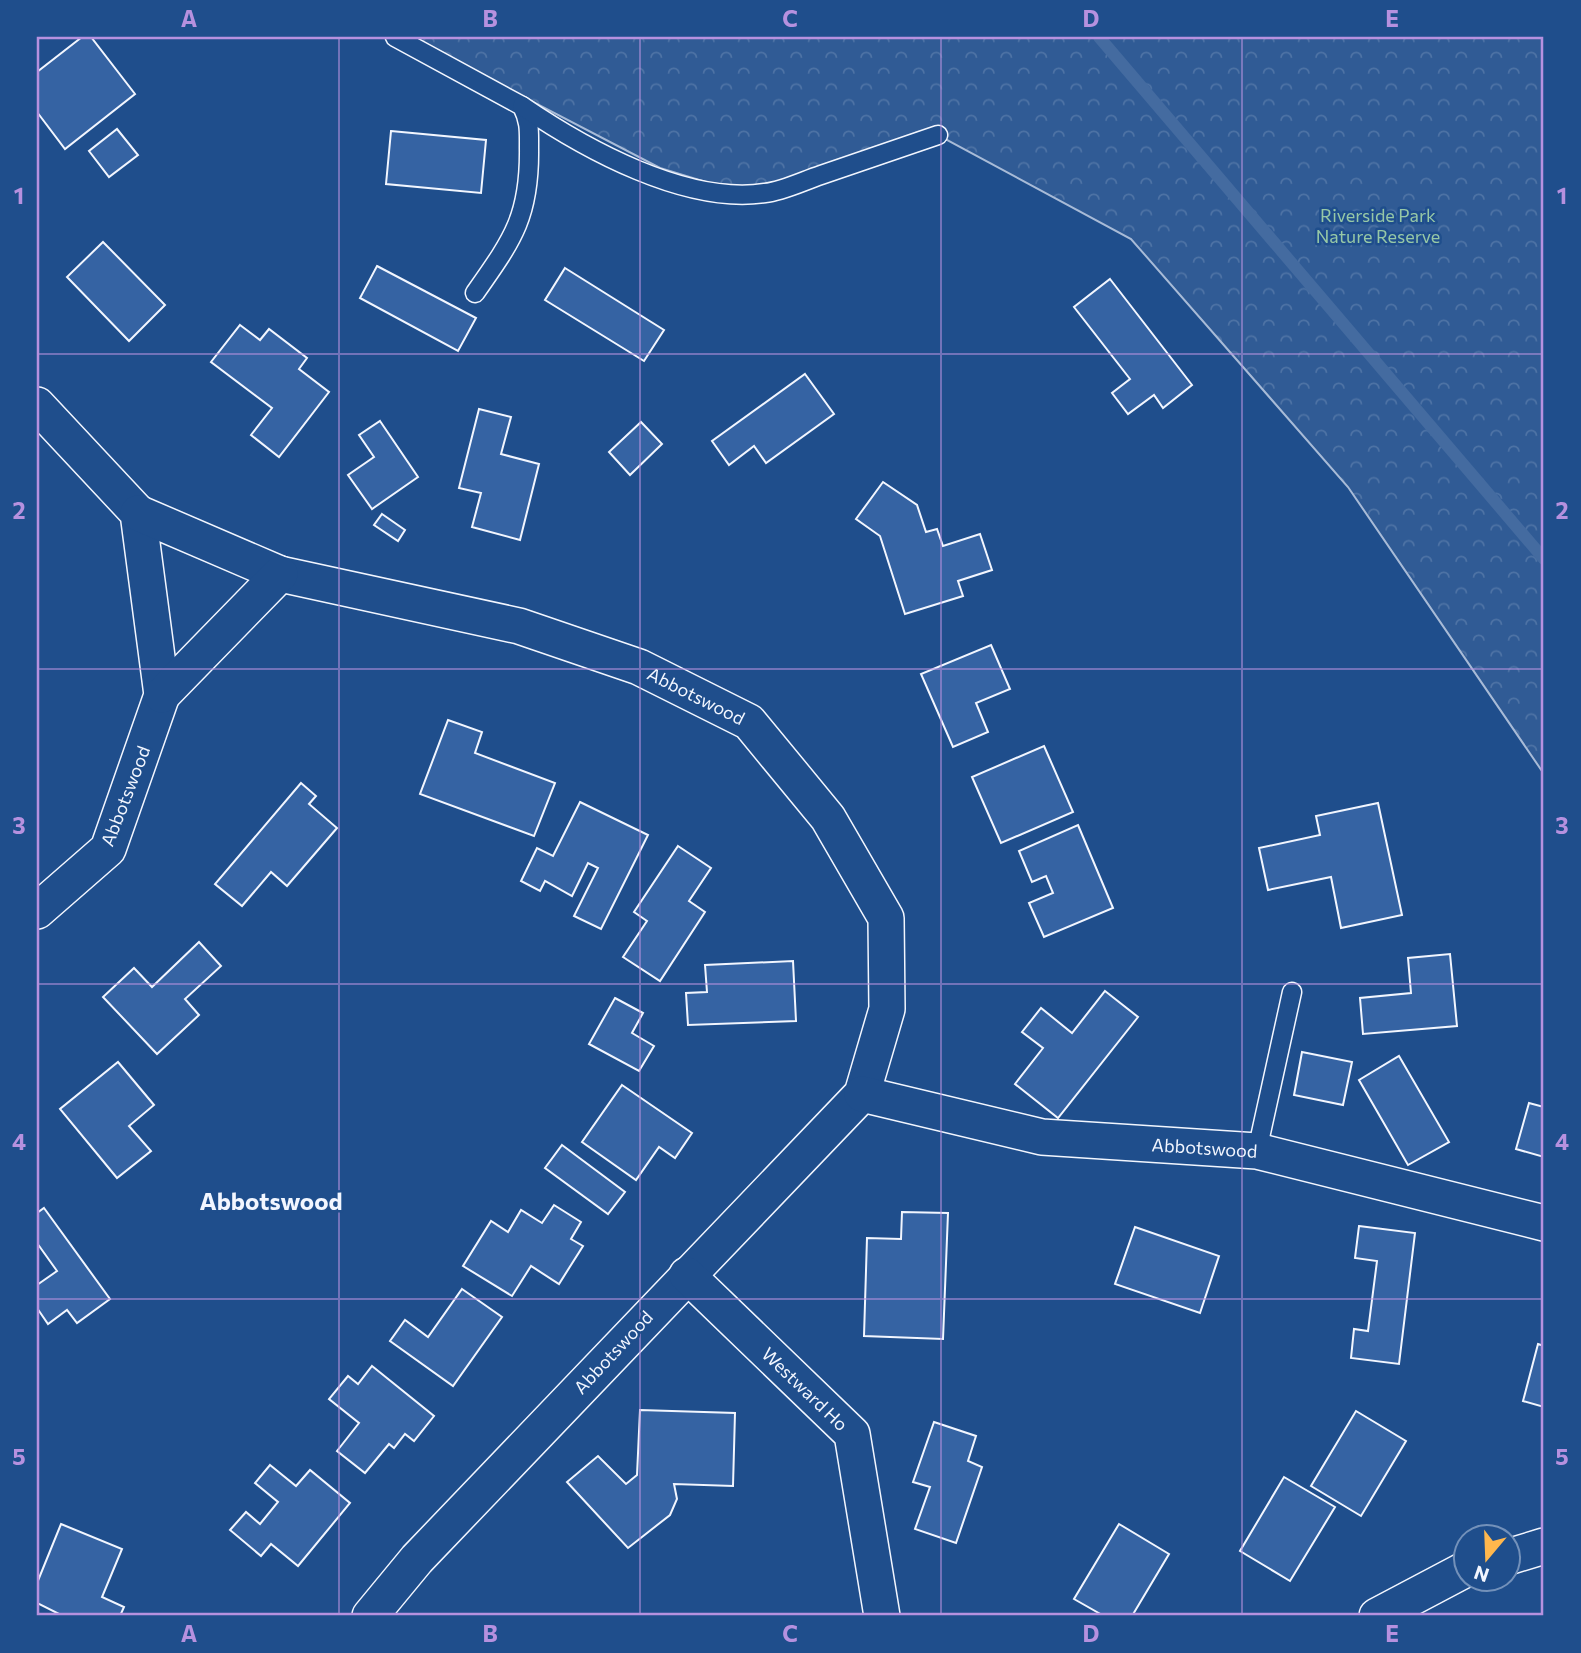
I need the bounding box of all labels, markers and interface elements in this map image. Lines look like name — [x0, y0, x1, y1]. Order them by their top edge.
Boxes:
text: A — [181, 4, 198, 32]
text: B — [482, 4, 498, 32]
text: C — [782, 4, 798, 32]
text: D — [1083, 4, 1100, 32]
text: E — [1385, 4, 1399, 32]
text: 1 — [14, 181, 24, 209]
text: 1 — [1557, 181, 1567, 209]
park label: Riverside Park Nature Reserve — [1316, 204, 1440, 247]
text: 2 — [12, 496, 26, 524]
text: 2 — [1555, 496, 1569, 524]
street label: Abbotswood — [644, 662, 749, 729]
street label: Abbotswood — [96, 743, 154, 849]
text: 3 — [12, 811, 26, 839]
text: 3 — [1555, 811, 1569, 839]
text: 4 — [12, 1127, 26, 1155]
text: 4 — [1555, 1127, 1569, 1155]
street label: Abbotswood — [1151, 1133, 1258, 1162]
district label: Abbotswood — [199, 1186, 343, 1215]
street label: Abbotswood — [569, 1306, 657, 1398]
street label: Westward Ho — [758, 1342, 853, 1435]
text: 5 — [12, 1442, 26, 1470]
text: 5 — [1555, 1442, 1569, 1470]
north arrow — [1452, 1524, 1522, 1594]
text: N — [1471, 1561, 1492, 1588]
text: A — [181, 1619, 198, 1647]
text: B — [482, 1619, 498, 1647]
text: C — [782, 1619, 798, 1647]
text: D — [1083, 1619, 1100, 1647]
text: E — [1385, 1619, 1399, 1647]

